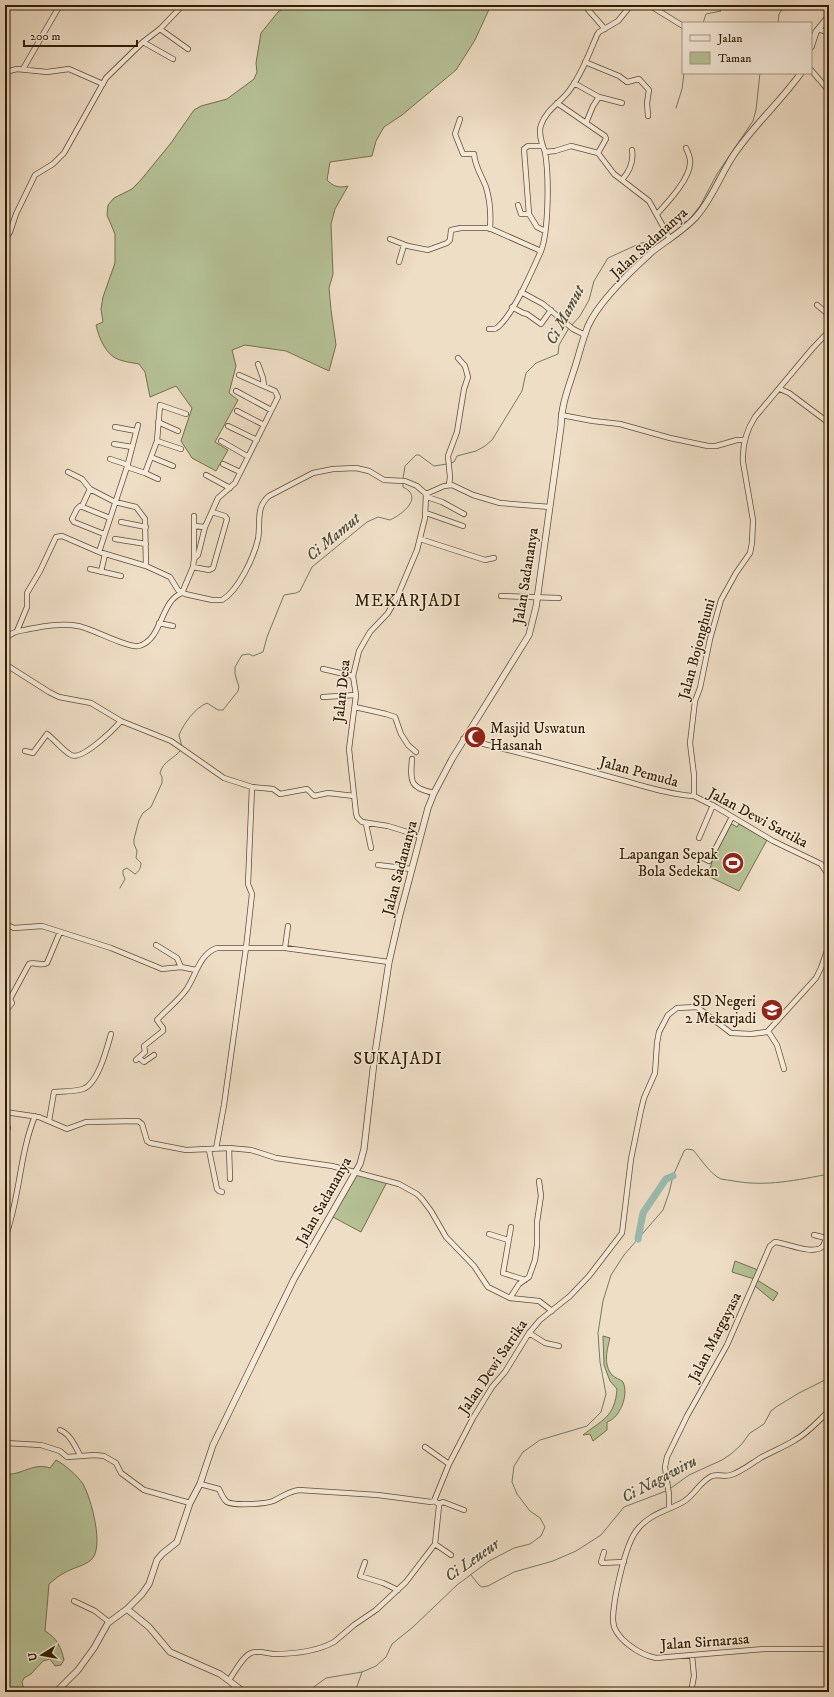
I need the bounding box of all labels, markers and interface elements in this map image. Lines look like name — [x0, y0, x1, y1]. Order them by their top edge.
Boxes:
scale bar — [24, 22, 137, 48]
legend — [682, 22, 812, 74]
text: 200 m — [30, 29, 60, 44]
text: Jalan — [717, 31, 743, 46]
text: Taman — [718, 51, 752, 66]
street label: Jalan Sadananya — [605, 203, 692, 284]
water label: Ci Mamut — [541, 281, 590, 348]
water label: Ci Mamut — [302, 508, 365, 565]
street label: Jalan Sadananya — [509, 526, 543, 628]
district label: MEKARJADI — [354, 590, 462, 612]
street label: Jalan Bojonghuni — [674, 596, 720, 703]
street label: Jalan Desa — [329, 658, 355, 725]
place label: Masjid Uswatun Hasanah — [490, 719, 585, 755]
mosque icon: Masjid Uswatun Hasanah — [462, 724, 488, 750]
street label: Jalan Pemuda — [595, 752, 681, 792]
street label: Jalan Dewi Sartika — [703, 783, 812, 853]
street label: Jalan Sadananya — [378, 818, 422, 919]
place label: Lapangan Sepak Bola Sedekan — [619, 845, 719, 881]
sports icon: Lapangan Sepak Bola Sedekan — [720, 850, 746, 876]
place label: SD Negeri 2 Mekarjadi — [685, 992, 756, 1028]
school or university icon: SD Negeri 2 Mekarjadi — [759, 997, 785, 1023]
district label: SUKAJADI — [353, 1048, 443, 1070]
street label: Jalan Sadananya — [291, 1153, 356, 1250]
street label: Jalan Margayasa — [683, 1288, 746, 1387]
street label: Jalan Dewi Sartika — [453, 1315, 532, 1420]
water label: Ci Nagawiru — [618, 1451, 700, 1507]
water label: Ci Leueur — [441, 1533, 504, 1586]
street label: Jalan Sirnarasa — [658, 1629, 751, 1655]
north arrow — [22, 1635, 62, 1675]
text: U — [25, 1651, 41, 1662]

